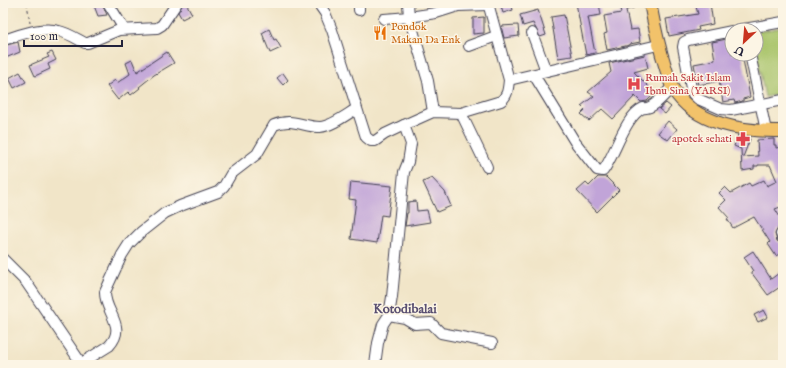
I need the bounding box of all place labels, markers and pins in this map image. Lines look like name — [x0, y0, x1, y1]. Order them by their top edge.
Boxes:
place label: Pondok Makan Da Enk — [391, 20, 460, 47]
restaurant icon: Pondok Makan Da Enk — [372, 25, 388, 41]
place label: Rumah Sakit Islam Ibnu Sina (YARSI) — [645, 71, 731, 98]
hospital icon: Rumah Sakit Islam Ibnu Sina (YARSI) — [626, 76, 642, 92]
pharmacy icon: apotek sehati — [735, 131, 751, 147]
place label: apotek sehati — [672, 132, 732, 146]

